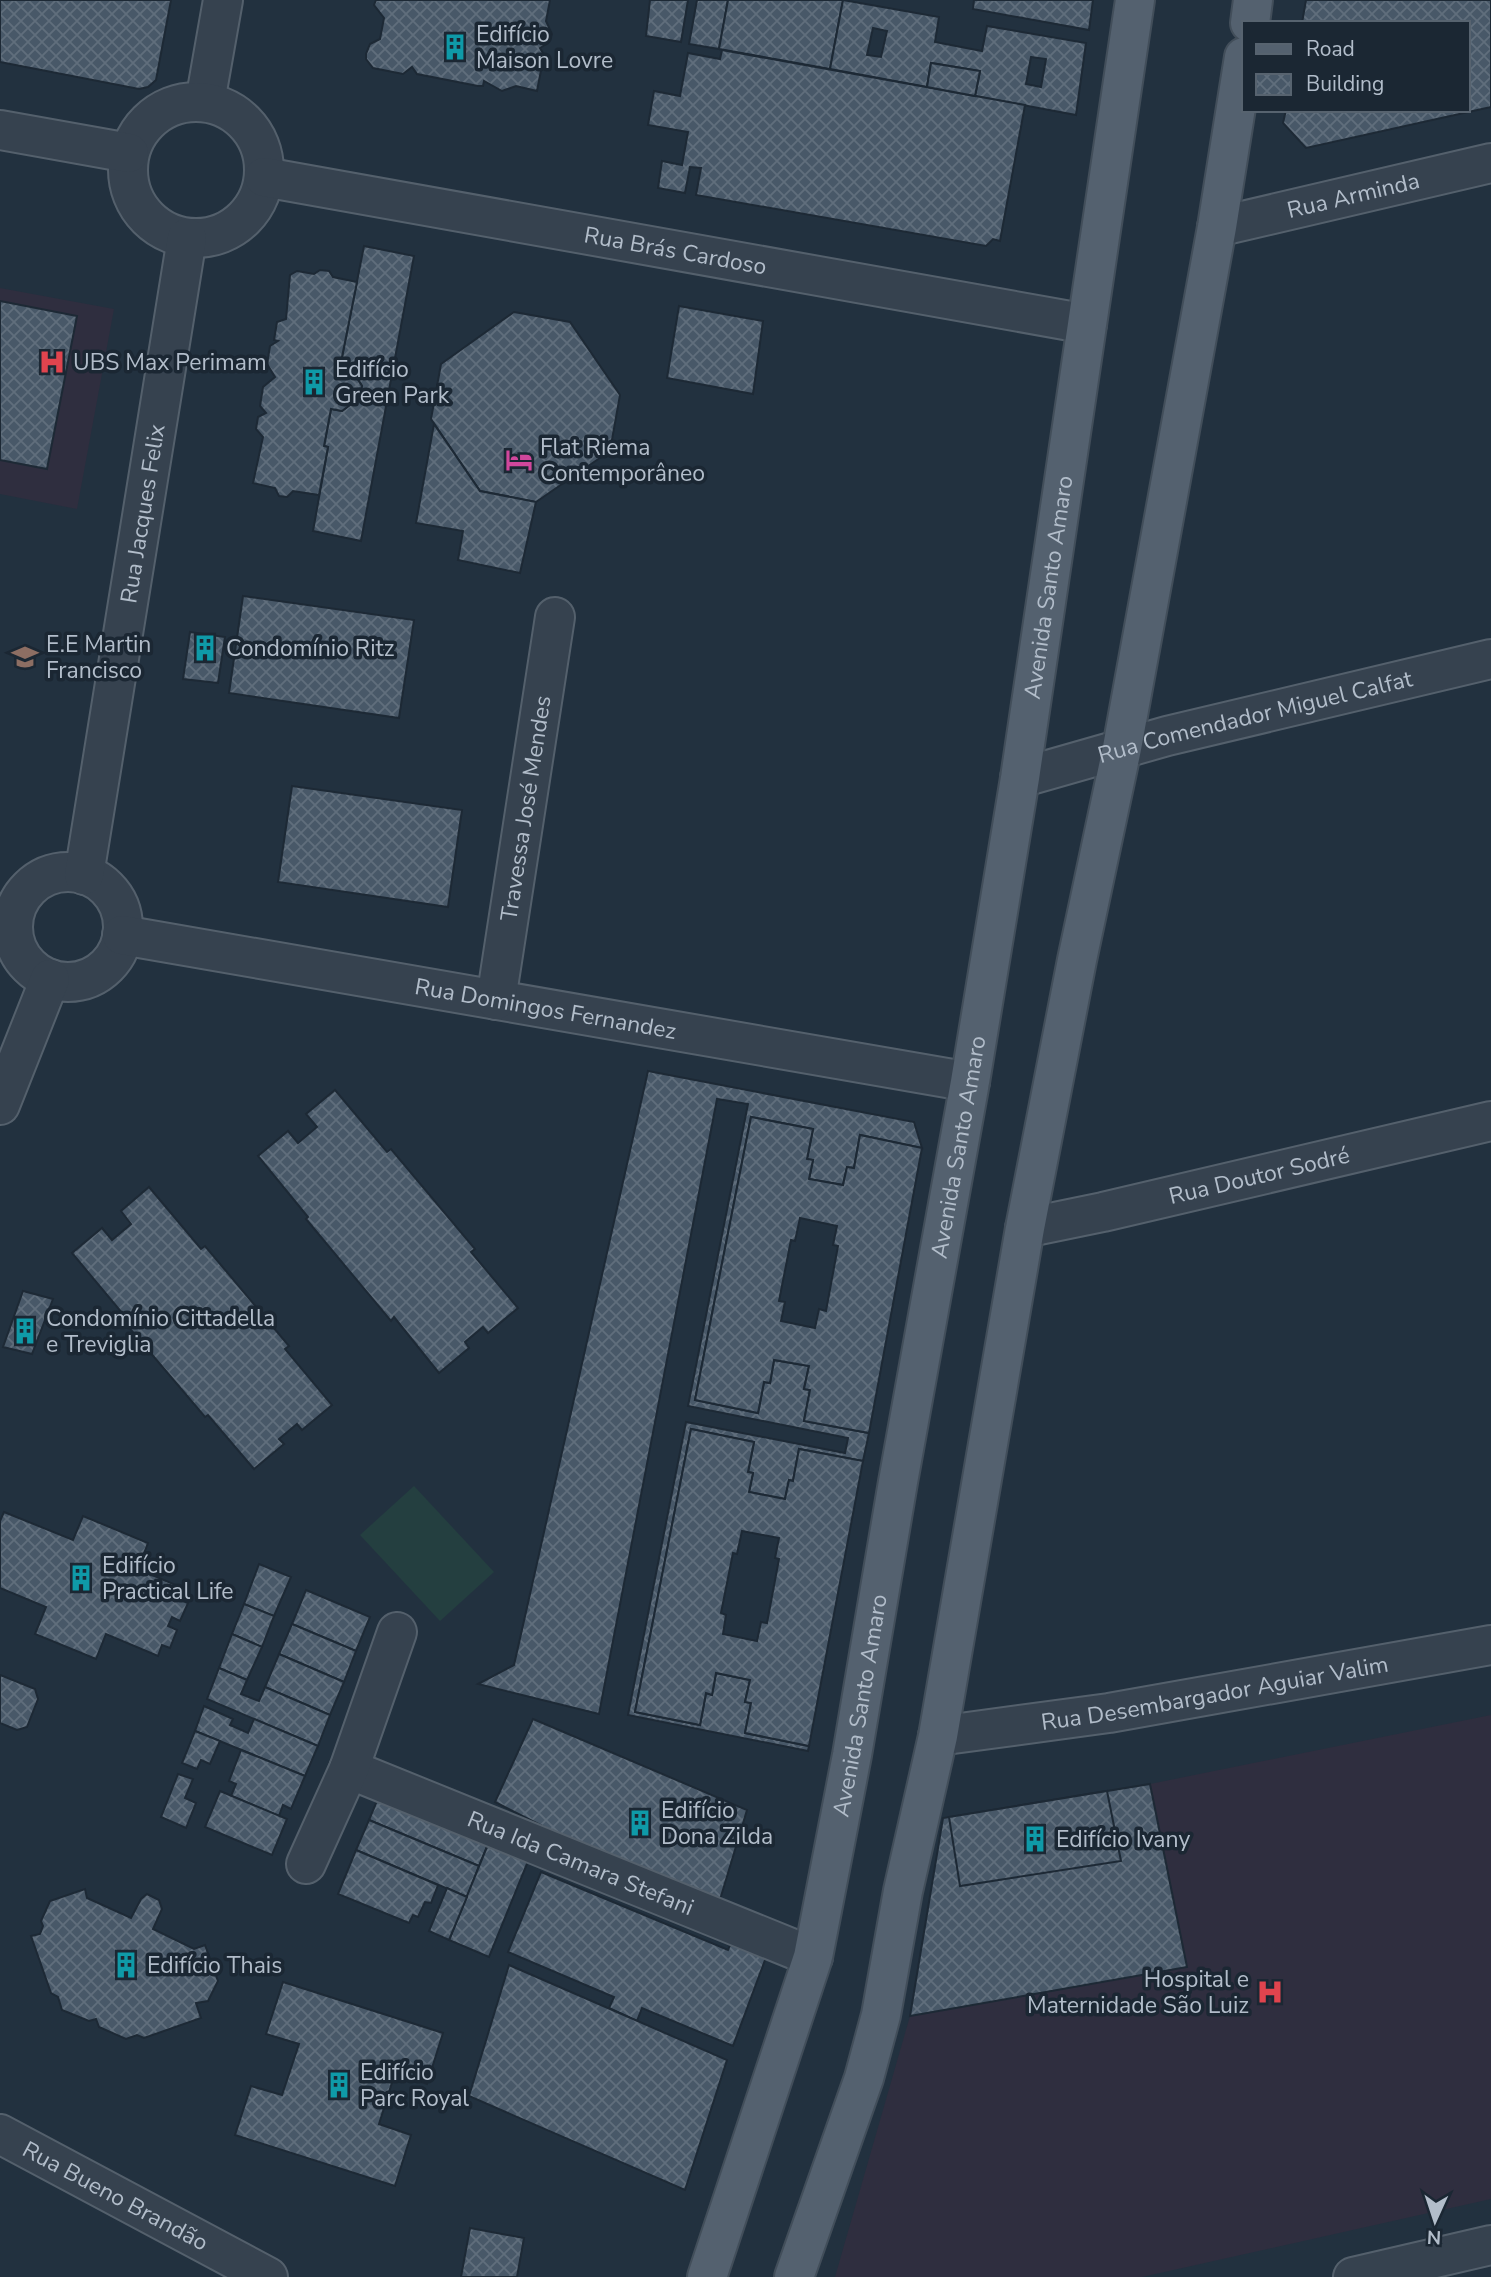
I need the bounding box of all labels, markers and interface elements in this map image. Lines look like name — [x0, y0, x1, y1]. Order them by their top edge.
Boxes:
place label: Edifício Maison Lovre — [476, 19, 613, 76]
legend — [1242, 21, 1470, 112]
building icon: Edifício Maison Lovre — [440, 32, 470, 62]
text: Road — [1306, 35, 1355, 63]
text: Building — [1306, 70, 1384, 98]
street label: Rua Arminda — [1284, 165, 1423, 226]
street label: Rua Brás Cardoso — [582, 219, 769, 282]
hospital icon: UBS Max Perimam — [37, 347, 67, 377]
place label: UBS Max Perimam — [73, 347, 267, 378]
place label: Edifício Green Park — [335, 354, 450, 411]
building icon: Edifício Green Park — [299, 367, 329, 397]
street label: Rua Jacques Felix — [113, 422, 172, 605]
place label: Flat Riema Contemporâneo — [540, 432, 705, 489]
hotel icon: Flat Riema Contemporâneo — [504, 445, 534, 475]
street label: Avenida Santo Amaro — [1016, 473, 1080, 701]
place label: E.E Martin Francisco — [46, 629, 151, 686]
building icon: Condomínio Ritz — [190, 633, 220, 663]
place label: Condomínio Ritz — [226, 633, 394, 664]
school or university icon: E.E Martin Francisco — [10, 642, 40, 672]
street label: Rua Comendador Miguel Calfat — [1094, 663, 1416, 771]
street label: Travessa José Mendes — [493, 693, 558, 923]
street label: Rua Domingos Fernandez — [412, 971, 679, 1046]
street label: Avenida Santo Amaro — [923, 1033, 993, 1261]
street label: Rua Doutor Sodré — [1166, 1139, 1353, 1212]
place label: Condomínio Cittadella e Treviglia — [46, 1303, 275, 1360]
building icon: Condomínio Cittadella e Treviglia — [10, 1316, 40, 1346]
place label: Edifício Practical Life — [102, 1550, 234, 1607]
building icon: Edifício Practical Life — [66, 1563, 96, 1593]
street label: Avenida Santo Amaro — [825, 1592, 894, 1820]
street label: Rua Desembargador Aguiar Valim — [1039, 1648, 1391, 1737]
place label: Edifício Dona Zilda — [661, 1795, 773, 1852]
street label: Rua Ida Camara Stefani — [463, 1803, 699, 1923]
building icon: Edifício Dona Zilda — [625, 1808, 655, 1838]
building icon: Edifício Ivany — [1020, 1824, 1050, 1854]
place label: Edifício Ivany — [1056, 1824, 1190, 1855]
building icon: Edifício Thais — [111, 1950, 141, 1980]
place label: Edifício Thais — [147, 1950, 282, 1981]
place label: Hospital e Maternidade São Luiz — [1027, 1964, 1249, 2021]
hospital icon: Hospital e Maternidade São Luiz — [1255, 1977, 1285, 2007]
place label: Edifício Parc Royal — [360, 2057, 469, 2114]
building icon: Edifício Parc Royal — [324, 2070, 354, 2100]
street label: Rua Bueno Brandão — [17, 2133, 214, 2258]
north arrow — [1400, 2186, 1470, 2256]
text: N — [1426, 2224, 1442, 2250]

